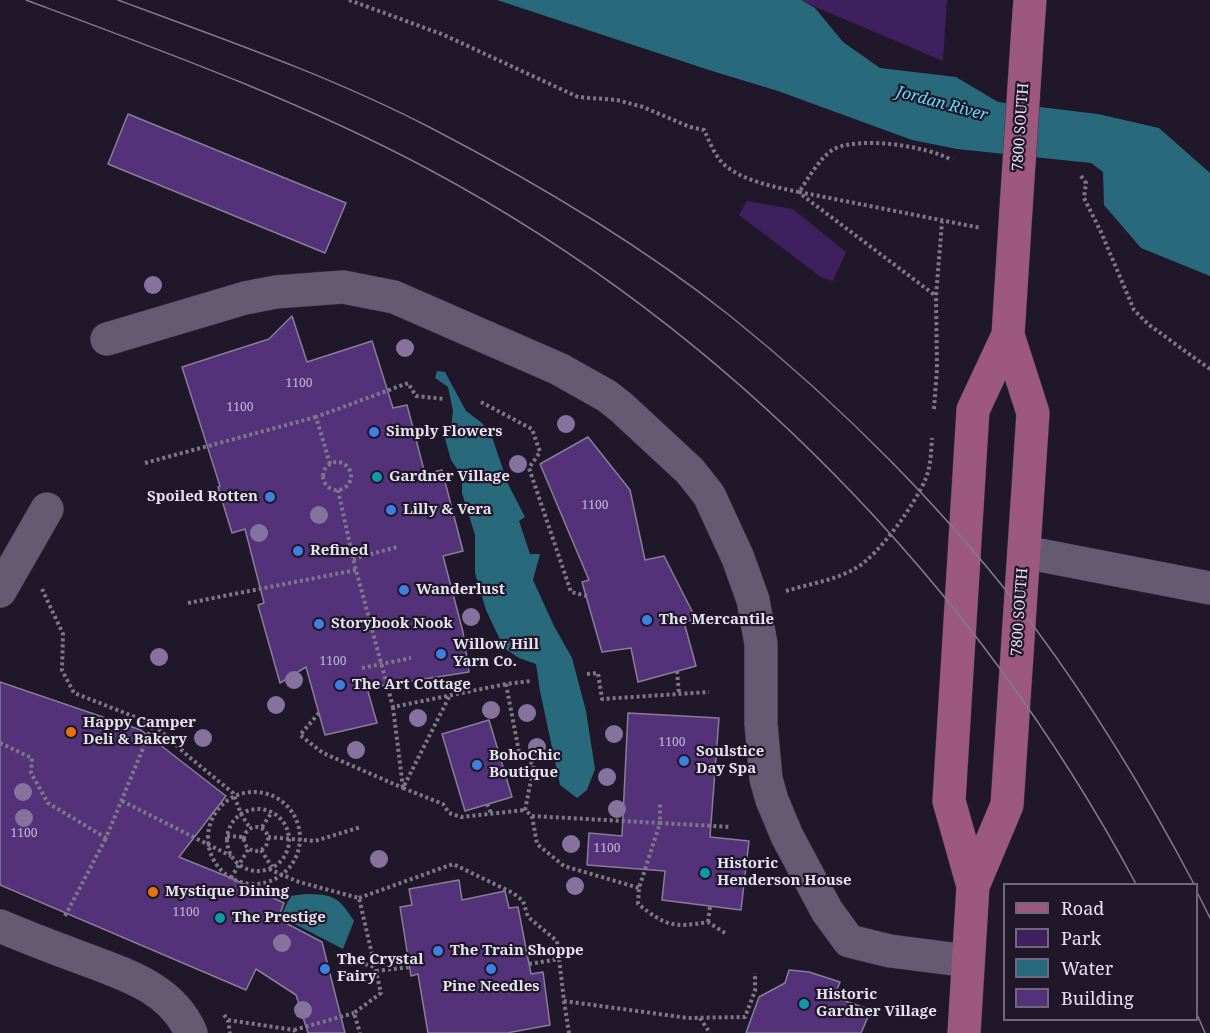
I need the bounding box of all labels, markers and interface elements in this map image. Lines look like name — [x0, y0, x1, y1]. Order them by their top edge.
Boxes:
street label: 7800 SOUTH — [1009, 82, 1033, 172]
water label: Jordan River — [894, 83, 990, 125]
house number: 1100 — [286, 377, 312, 391]
house number: 1100 — [227, 401, 253, 415]
place label: Simply Flowers — [386, 423, 503, 441]
marker: Simply Flowers — [367, 425, 381, 439]
place label: Gardner Village — [389, 468, 510, 486]
marker: Gardner Village — [370, 470, 384, 484]
place label: Spoiled Rotten — [147, 488, 258, 506]
marker: Spoiled Rotten — [263, 490, 277, 504]
house number: 1100 — [582, 499, 608, 513]
place label: Lilly & Vera — [403, 501, 492, 519]
marker: Lilly & Vera — [384, 503, 398, 517]
place label: Refined — [310, 542, 368, 560]
marker: Refined — [291, 544, 305, 558]
street label: 7800 SOUTH — [1008, 567, 1032, 657]
place label: Wanderlust — [416, 581, 505, 599]
marker: Wanderlust — [397, 583, 411, 597]
place label: The Mercantile — [659, 611, 774, 629]
marker: The Mercantile — [640, 613, 654, 627]
place label: Storybook Nook — [331, 615, 453, 633]
marker: Storybook Nook — [312, 617, 326, 631]
place label: Willow Hill Yarn Co. — [453, 636, 539, 671]
marker: Willow Hill Yarn Co. — [434, 647, 448, 661]
house number: 1100 — [320, 655, 346, 669]
place label: The Art Cottage — [352, 676, 471, 694]
marker: The Art Cottage — [333, 678, 347, 692]
place label: Happy Camper Deli & Bakery — [83, 714, 196, 749]
marker: Happy Camper Deli & Bakery — [64, 725, 78, 739]
house number: 1100 — [659, 736, 685, 750]
place label: Soulstice Day Spa — [696, 743, 764, 778]
place label: BohoChic Boutique — [489, 747, 561, 782]
marker: Soulstice Day Spa — [677, 754, 691, 768]
marker: BohoChic Boutique — [470, 758, 484, 772]
house number: 1100 — [11, 827, 37, 841]
house number: 1100 — [594, 842, 620, 856]
place label: Historic Henderson House — [717, 855, 852, 890]
marker: Historic Henderson House — [698, 866, 712, 880]
place label: Mystique Dining — [165, 883, 289, 901]
legend — [1003, 883, 1198, 1021]
marker: Mystique Dining — [146, 885, 160, 899]
text: Road — [1061, 896, 1104, 920]
house number: 1100 — [173, 906, 199, 920]
place label: The Prestige — [232, 909, 326, 927]
marker: The Prestige — [213, 911, 227, 925]
text: Park — [1061, 926, 1101, 950]
place label: The Train Shoppe — [450, 942, 584, 960]
marker: The Train Shoppe — [431, 944, 445, 958]
place label: The Crystal Fairy — [337, 951, 423, 986]
text: Water — [1061, 956, 1113, 980]
marker: The Crystal Fairy — [318, 962, 332, 976]
marker: Pine Needles — [484, 962, 498, 976]
place label: Pine Needles — [442, 978, 540, 996]
place label: Historic Gardner Village — [816, 986, 937, 1021]
text: Building — [1061, 986, 1134, 1010]
marker: Historic Gardner Village — [797, 997, 811, 1011]

